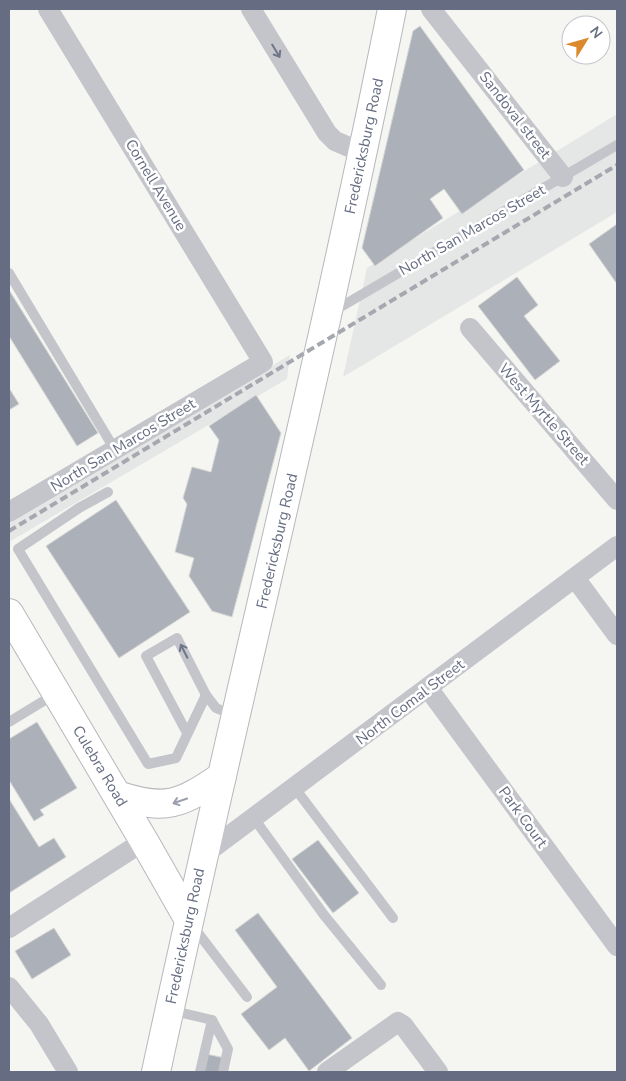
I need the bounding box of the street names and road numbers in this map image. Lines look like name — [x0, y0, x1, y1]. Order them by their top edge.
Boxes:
street label: Sandoval street — [475, 67, 556, 163]
street label: Fredericksburg Road — [340, 76, 388, 216]
street label: Cornell Avenue — [121, 135, 191, 235]
street label: North San Marcos Street — [395, 180, 549, 280]
street label: West Myrtle Street — [494, 359, 594, 470]
street label: North San Marcos Street — [47, 393, 200, 496]
street label: Fredericksburg Road — [252, 471, 302, 611]
street label: North Comal Street — [352, 654, 469, 749]
street label: Culebra Road — [68, 722, 132, 810]
street label: Park Court — [494, 782, 552, 852]
street label: Fredericksburg Road — [161, 866, 209, 1006]

